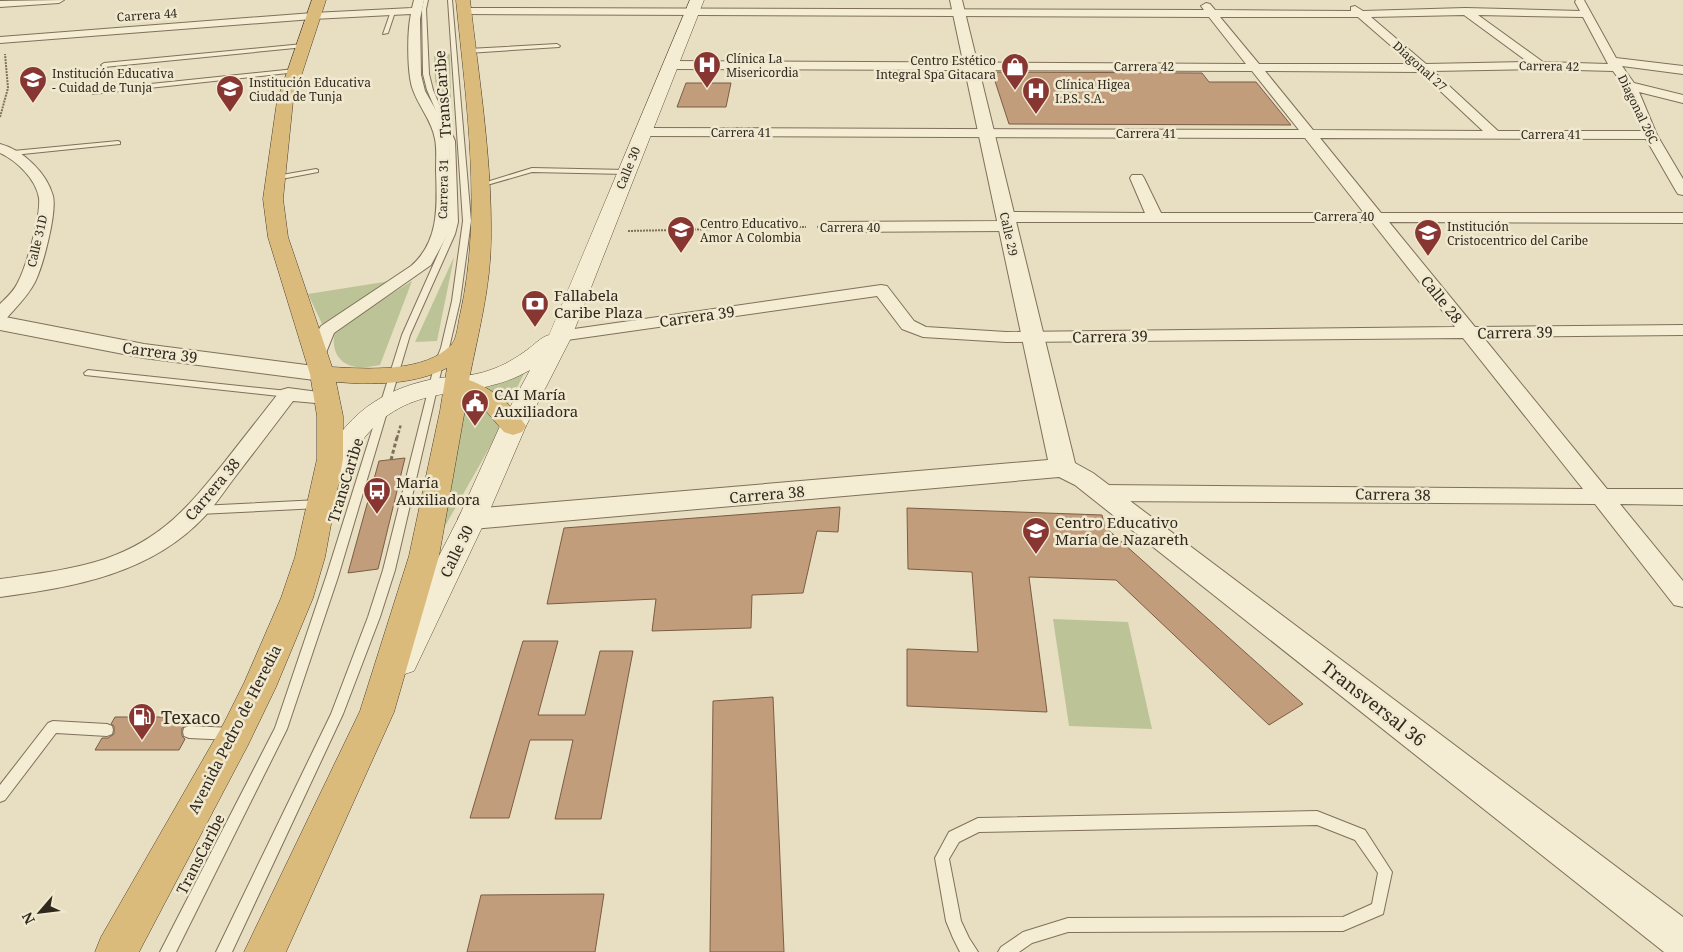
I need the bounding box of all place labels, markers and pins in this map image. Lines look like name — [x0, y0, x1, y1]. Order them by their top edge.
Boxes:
hospital icon: Clínica La Misericordia — [692, 50, 722, 89]
place label: Clínica La Misericordia — [726, 50, 799, 81]
place label: Centro Estético Integral Spa Gitacara — [876, 52, 996, 83]
shop icon: Centro Estético Integral Spa Gitacara — [1000, 52, 1030, 91]
school or university icon: Institución Educativa - Cuidad de Tunja — [18, 65, 48, 104]
place label: Institución Educativa - Cuidad de Tunja — [52, 65, 174, 96]
school or university icon: Institución Educativa Ciudad de Tunja — [215, 74, 245, 113]
place label: Institución Educativa Ciudad de Tunja — [249, 74, 371, 105]
hospital icon: Clínica Higea I.P.S. S.A. — [1021, 76, 1051, 115]
place label: Clínica Higea I.P.S. S.A. — [1055, 76, 1131, 107]
school or university icon: Centro Educativo Amor A Colombia — [666, 215, 696, 254]
place label: Centro Educativo Amor A Colombia — [700, 215, 802, 246]
school or university icon: Institución Cristocentrico del Caribe — [1413, 218, 1443, 257]
place label: Institución Cristocentrico del Caribe — [1447, 218, 1588, 249]
place label: Fallabela Caribe Plaza — [554, 285, 643, 322]
bank icon: Fallabela Caribe Plaza — [520, 289, 550, 328]
place label: CAI María Auxiliadora — [494, 384, 578, 421]
public building icon: CAI María Auxiliadora — [460, 388, 490, 427]
place label: María Auxiliadora — [396, 472, 480, 509]
bus stop icon: María Auxiliadora — [362, 476, 392, 515]
place label: Centro Educativo María de Nazareth — [1055, 512, 1189, 549]
school or university icon: Centro Educativo María de Nazareth — [1021, 516, 1051, 555]
fuel station icon: Texaco — [127, 702, 157, 741]
place label: Texaco — [161, 705, 221, 729]

